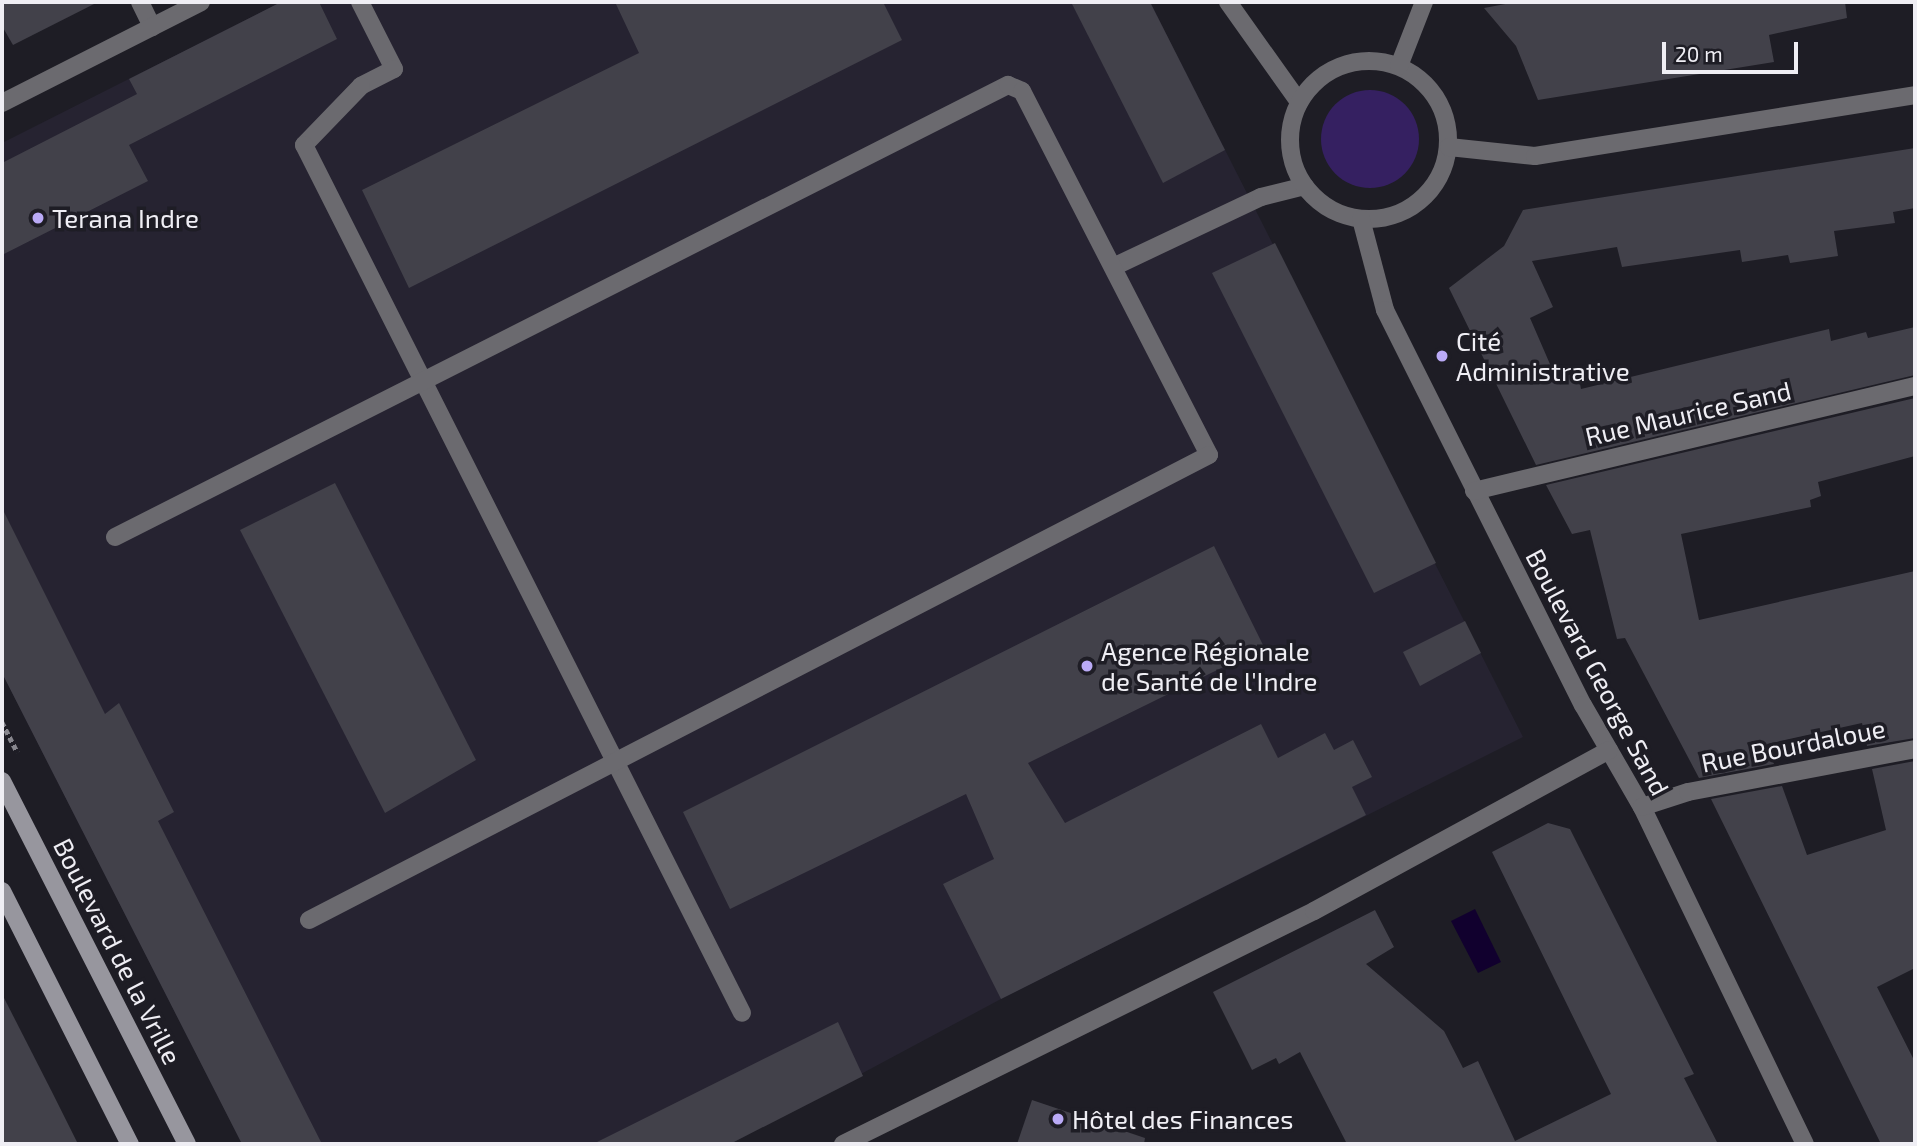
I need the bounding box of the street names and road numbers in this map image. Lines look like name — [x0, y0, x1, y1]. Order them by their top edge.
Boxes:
street label: Rue Maurice Sand — [1582, 374, 1794, 452]
street label: Boulevard George Sand — [1520, 543, 1676, 801]
street label: Rue Bourdaloue — [1698, 712, 1888, 778]
street label: Boulevard de la Vrille — [47, 833, 189, 1069]

